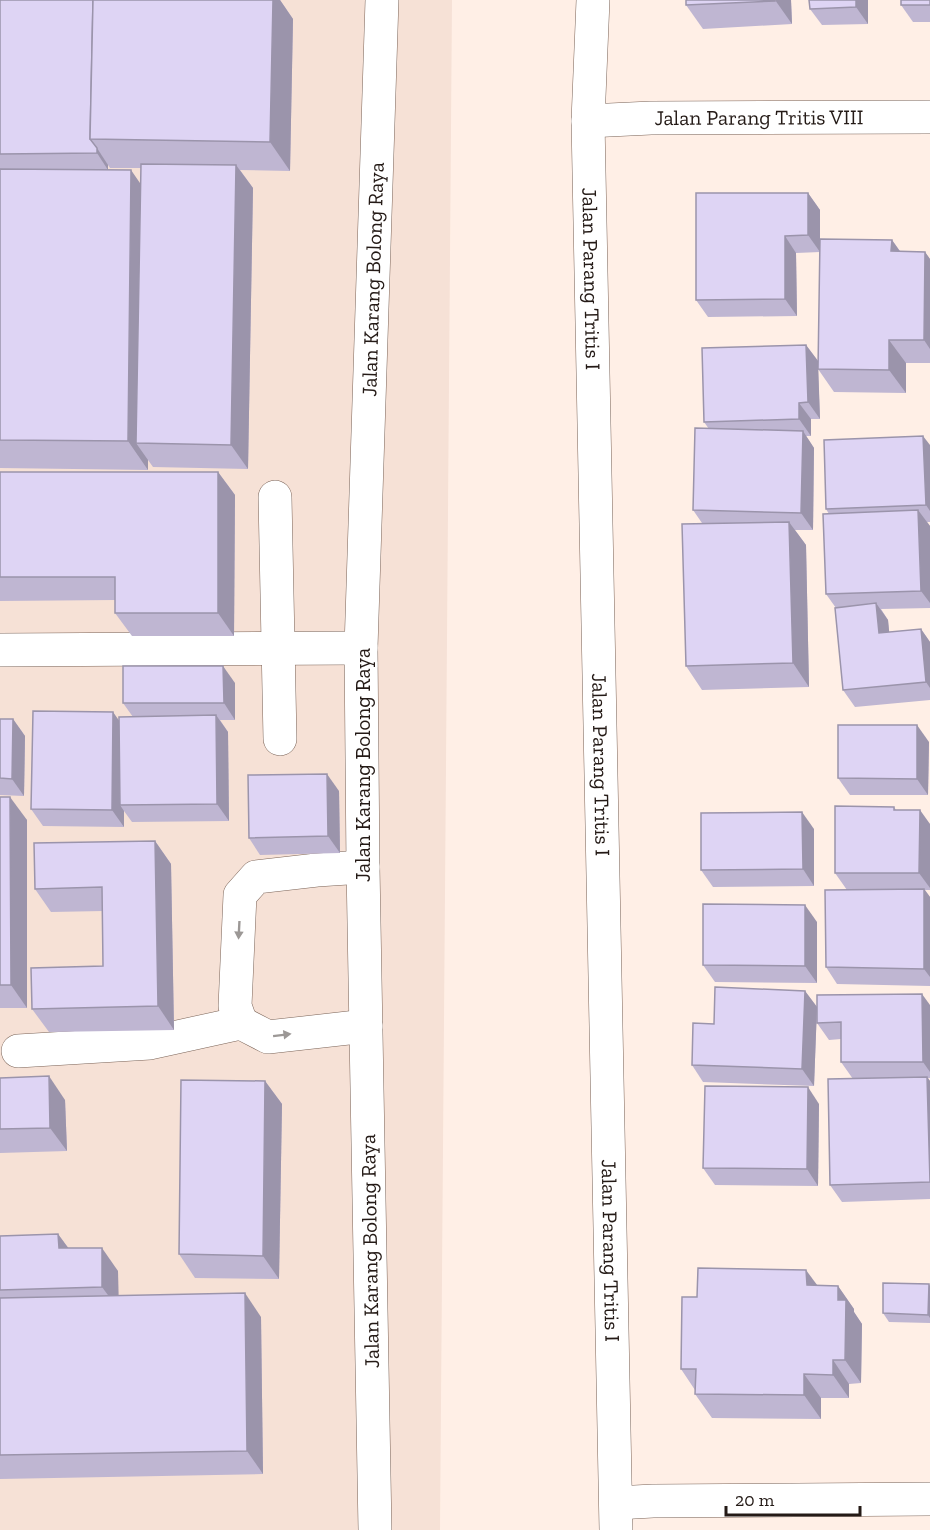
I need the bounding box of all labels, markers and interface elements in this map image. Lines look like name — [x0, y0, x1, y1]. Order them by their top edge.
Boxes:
street label: Jalan Parang Tritis VIII — [654, 104, 864, 130]
street label: Jalan Karang Bolong Raya — [356, 162, 389, 397]
street label: Jalan Parang Tritis I — [577, 187, 606, 370]
street label: Jalan Karang Bolong Raya — [350, 648, 375, 882]
street label: Jalan Parang Tritis I — [587, 673, 616, 856]
one-way arrow — [234, 920, 243, 939]
one-way arrow — [273, 1030, 292, 1040]
street label: Jalan Karang Bolong Raya — [355, 1134, 384, 1368]
street label: Jalan Parang Tritis I — [597, 1159, 625, 1342]
scale bar — [726, 1479, 860, 1517]
text: 20 m — [735, 1489, 775, 1511]

